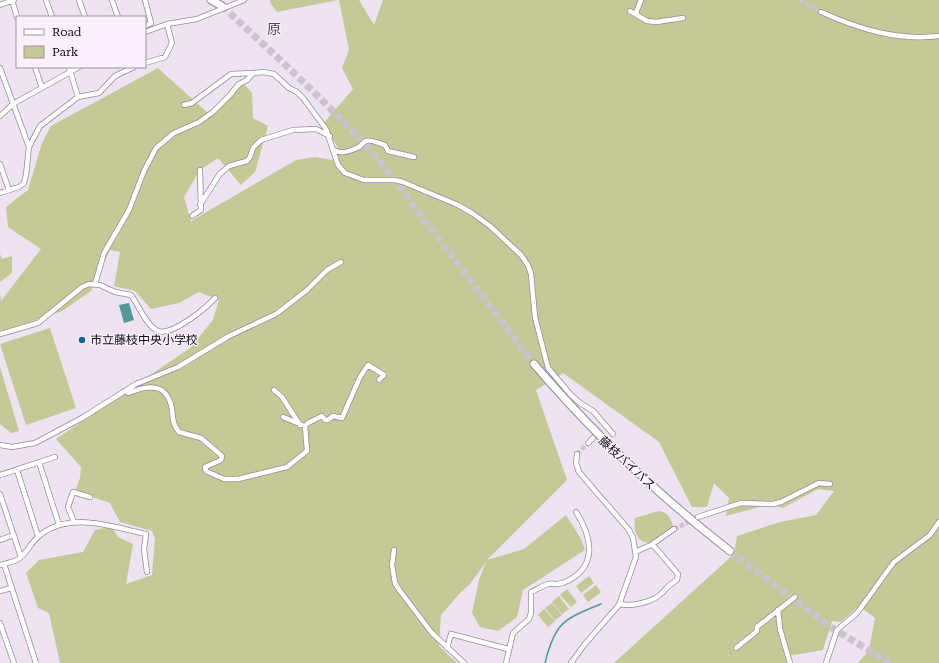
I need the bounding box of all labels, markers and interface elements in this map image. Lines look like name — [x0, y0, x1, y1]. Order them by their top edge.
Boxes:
legend — [16, 16, 146, 68]
district label: 原 — [267, 21, 281, 37]
text: Road — [52, 25, 82, 39]
text: Park — [52, 45, 79, 59]
place label: 市立藤枝中央小学校 — [90, 333, 198, 347]
marker: 市立藤枝中央小学校 — [77, 335, 87, 345]
street label: 藤枝バイパス — [596, 433, 658, 493]

